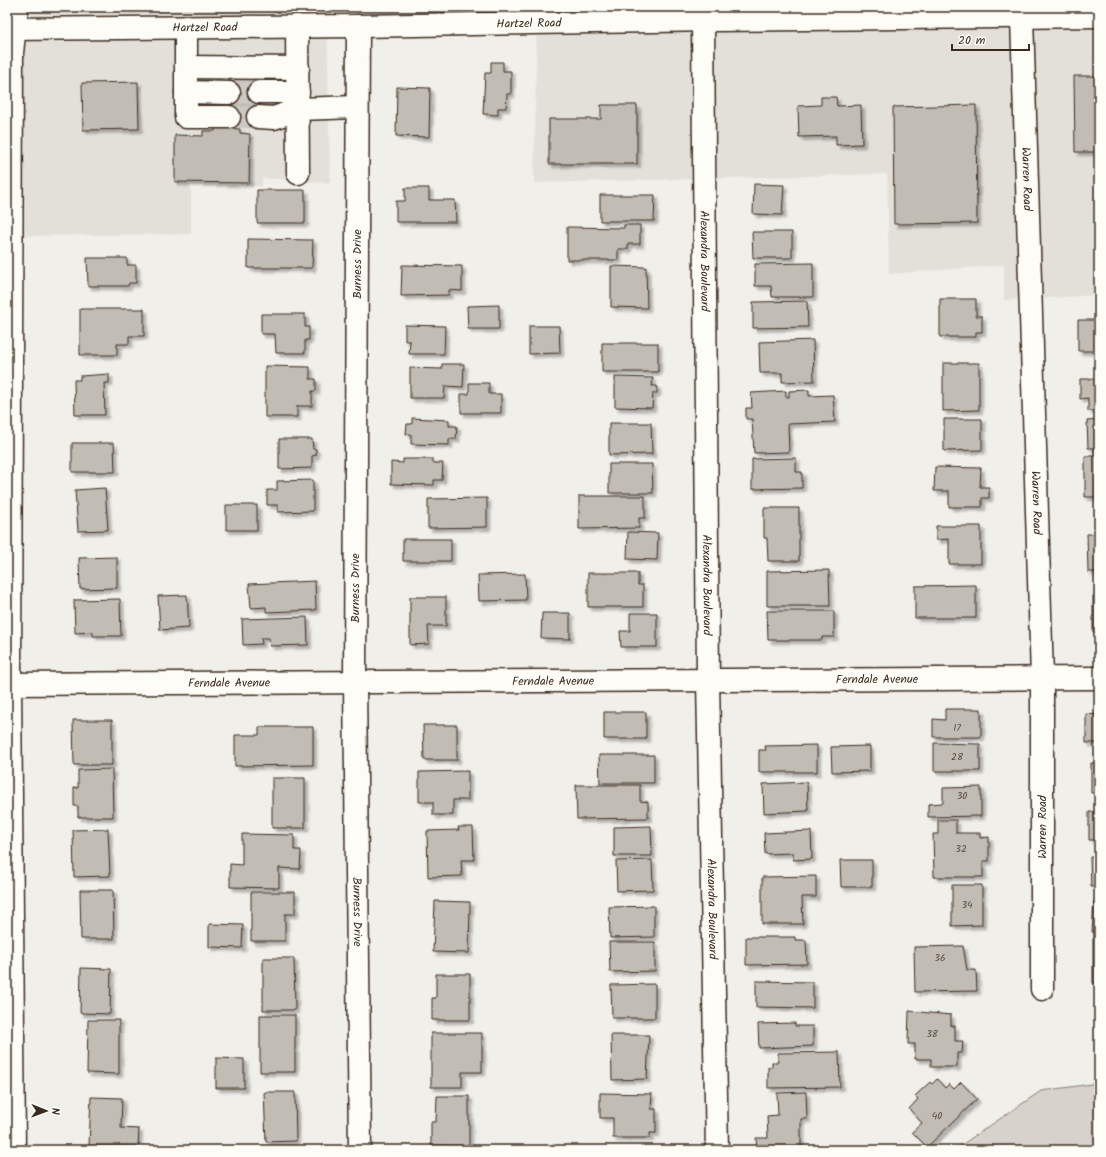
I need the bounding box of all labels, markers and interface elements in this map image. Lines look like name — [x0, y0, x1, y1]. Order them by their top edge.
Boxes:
street label: Hartzel Road — [496, 13, 563, 33]
street label: Hartzel Road — [172, 18, 239, 37]
scale bar — [952, 26, 1029, 52]
text: 20 m — [958, 31, 986, 50]
street label: Warren Road — [1016, 147, 1037, 212]
street label: Alexandra Boulevard — [695, 210, 715, 313]
street label: Burness Drive — [348, 229, 367, 299]
street label: Warren Road — [1026, 471, 1047, 536]
street label: Alexandra Boulevard — [697, 534, 717, 637]
street label: Burness Drive — [346, 553, 365, 623]
street label: Ferndale Avenue — [836, 669, 919, 689]
street label: Ferndale Avenue — [512, 671, 595, 691]
street label: Ferndale Avenue — [188, 673, 271, 693]
house number: 17 — [953, 720, 961, 736]
house number: 28 — [951, 749, 964, 765]
house number: 30 — [957, 788, 967, 804]
street label: Warren Road — [1033, 794, 1052, 859]
house number: 32 — [955, 841, 967, 857]
street label: Alexandra Boulevard — [702, 858, 723, 961]
street label: Burness Drive — [348, 877, 367, 947]
house number: 34 — [961, 897, 973, 913]
house number: 36 — [934, 950, 946, 966]
house number: 38 — [926, 1026, 939, 1042]
north arrow — [26, 1091, 66, 1131]
text: N — [46, 1108, 64, 1115]
house number: 40 — [932, 1108, 942, 1124]

